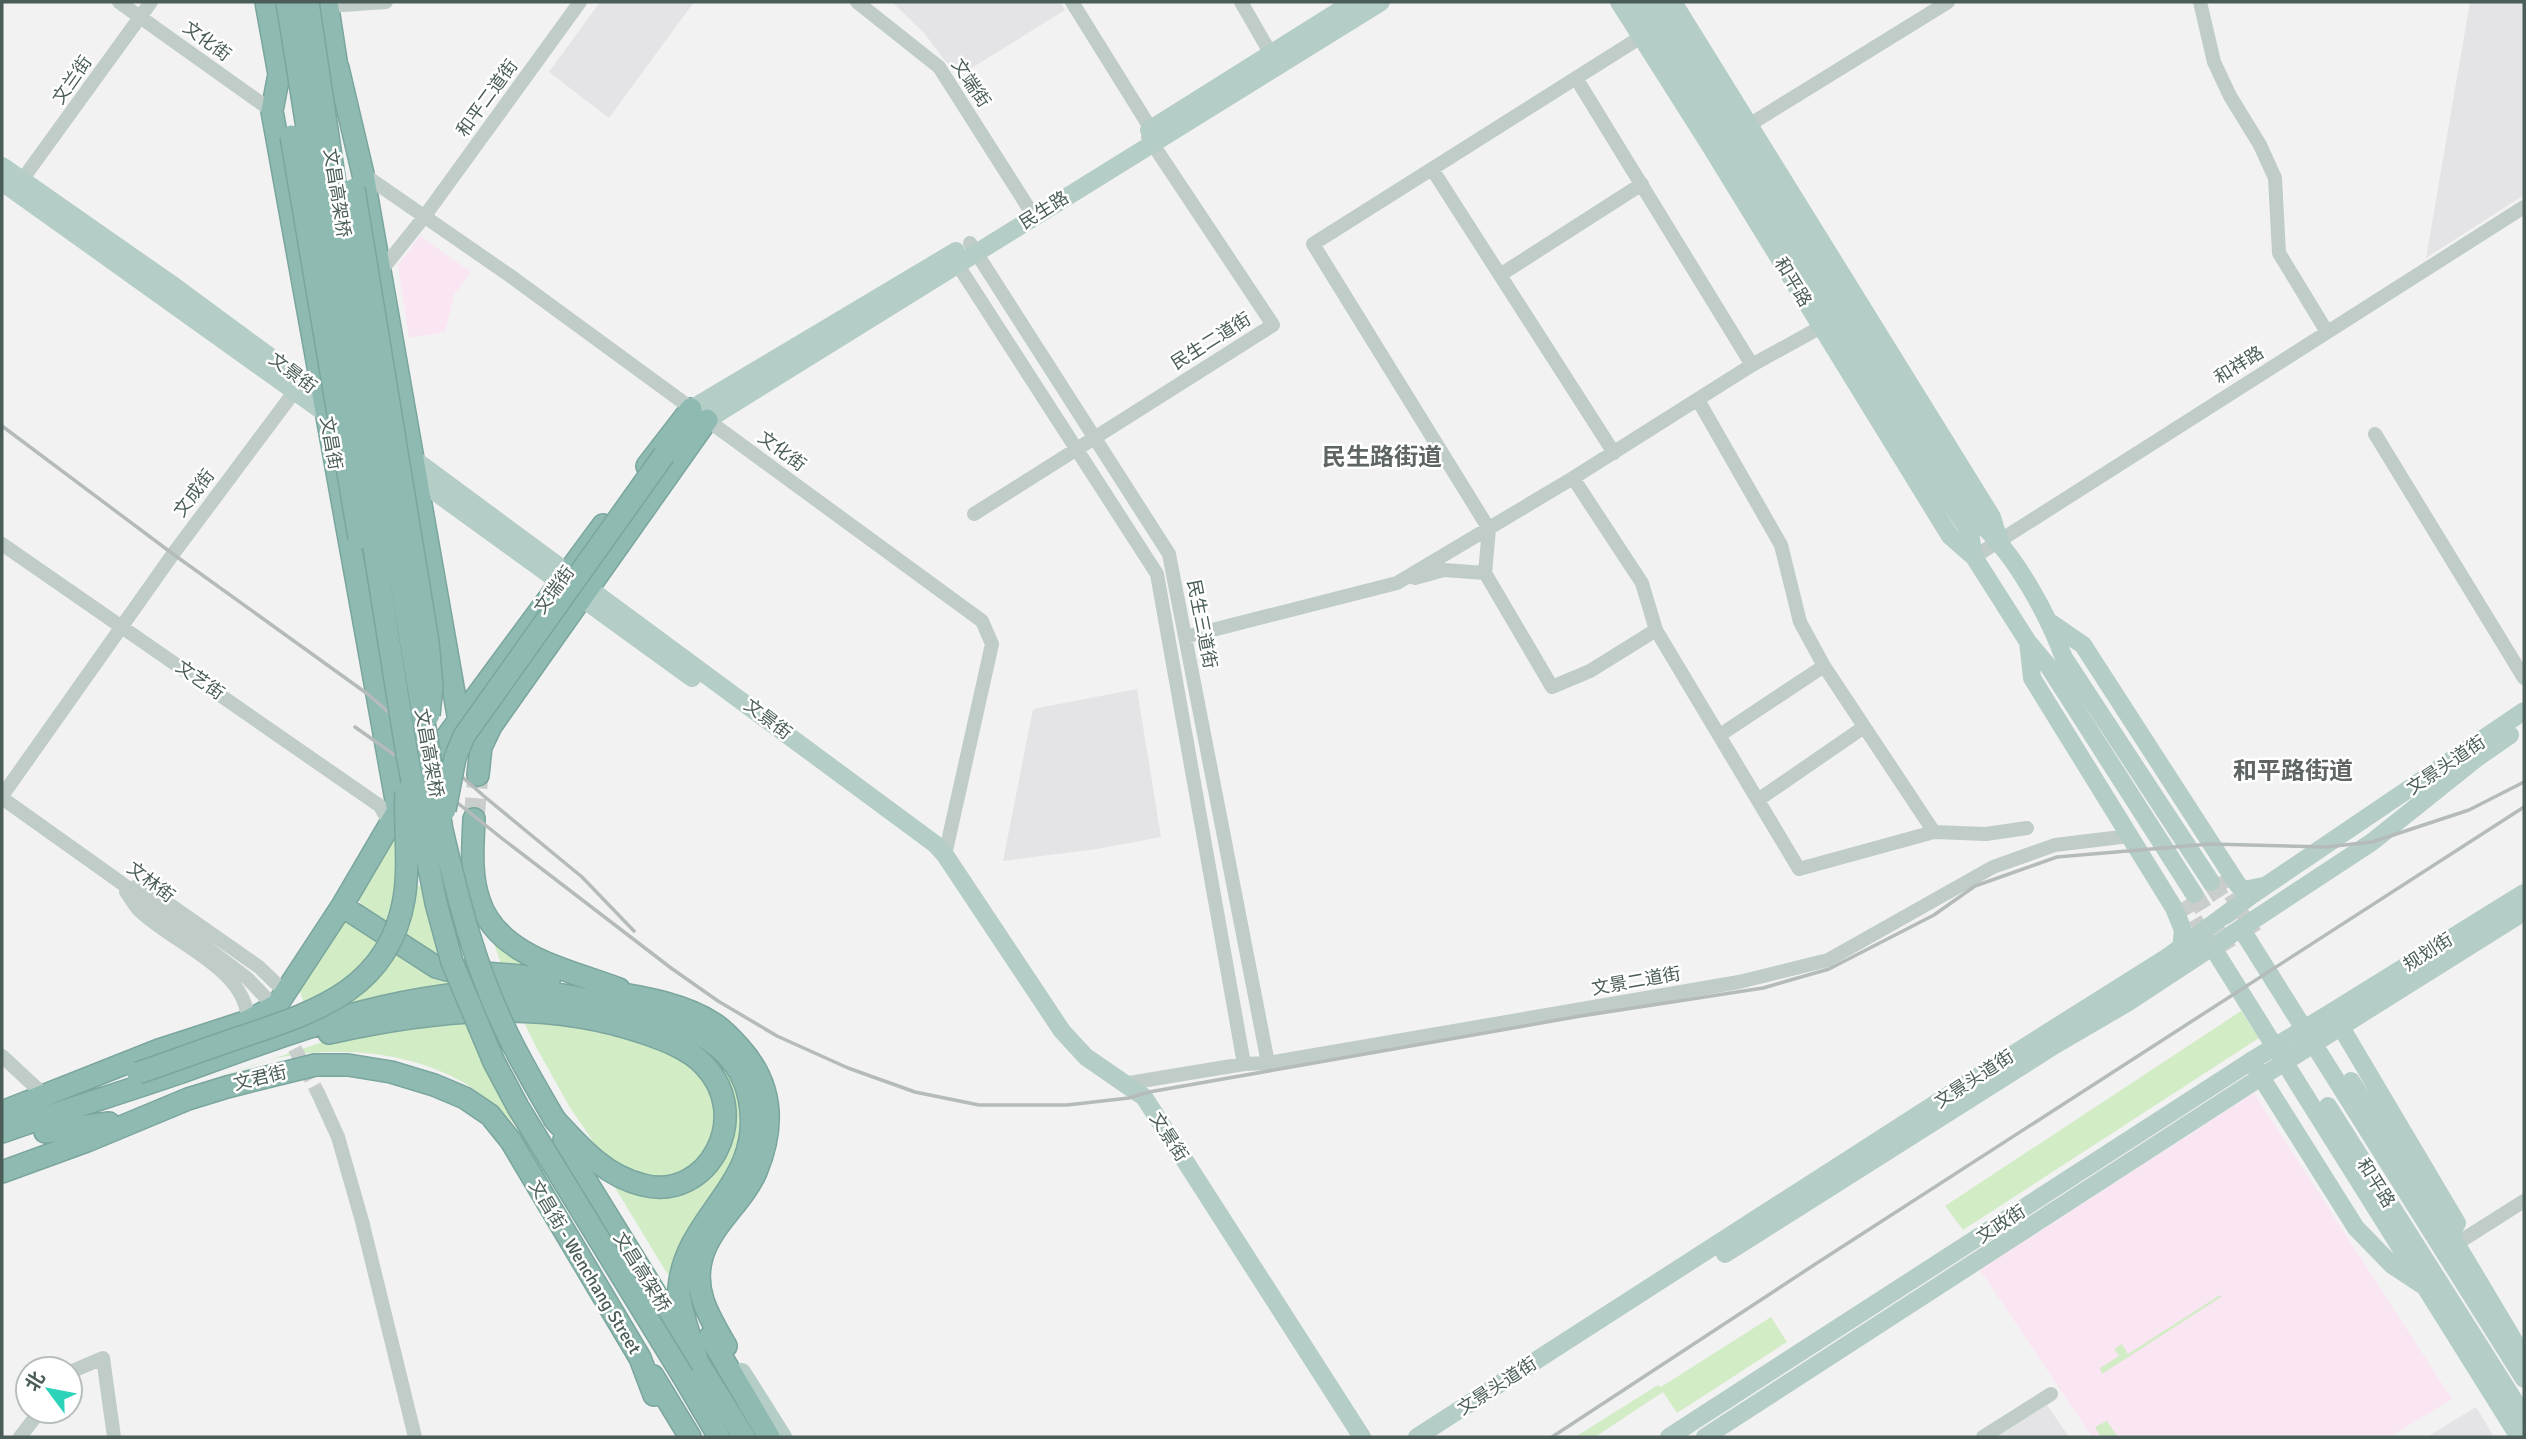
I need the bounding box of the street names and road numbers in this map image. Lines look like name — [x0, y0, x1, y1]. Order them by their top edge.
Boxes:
street label: 文化街 — [179, 16, 235, 66]
street label: 文兰街 — [48, 52, 96, 108]
street label: 文端街 — [947, 54, 995, 112]
street label: 和平二道街 — [452, 55, 522, 141]
street label: 文昌高架桥 — [319, 147, 355, 239]
street label: 民生路 — [1015, 186, 1073, 234]
street label: 和平路 — [1770, 253, 1816, 311]
street label: 民生二道街 — [1167, 308, 1255, 374]
street label: 和祥路 — [2210, 341, 2268, 389]
street label: 文景街 — [265, 348, 321, 398]
street label: 文昌街 — [315, 415, 347, 471]
street label: 文化街 — [754, 426, 810, 476]
street label: 文成街 — [169, 465, 219, 521]
street label: 文瑞街 — [529, 562, 579, 618]
street label: 民生三道街 — [1183, 578, 1221, 670]
street label: 文艺街 — [172, 656, 228, 704]
street label: 文景街 — [740, 694, 796, 744]
street label: 文昌高架桥 — [410, 707, 448, 799]
street label: 文景头道街 — [2403, 731, 2489, 799]
street label: 文林街 — [123, 857, 179, 907]
street label: 规划街 — [2399, 928, 2457, 976]
street label: 文景二道街 — [1590, 962, 1682, 1000]
street label: 文景头道街 — [1930, 1045, 2018, 1113]
street label: 文君街 — [231, 1061, 289, 1095]
street label: 文景街 — [1145, 1108, 1193, 1166]
street label: 和平路 — [2352, 1154, 2400, 1212]
street label: 文昌街 - Wenchang Street — [524, 1176, 646, 1358]
street label: 文政街 — [1972, 1200, 2030, 1248]
street label: 文昌高架桥 — [609, 1228, 675, 1316]
street label: 文景头道街 — [1453, 1352, 1541, 1420]

